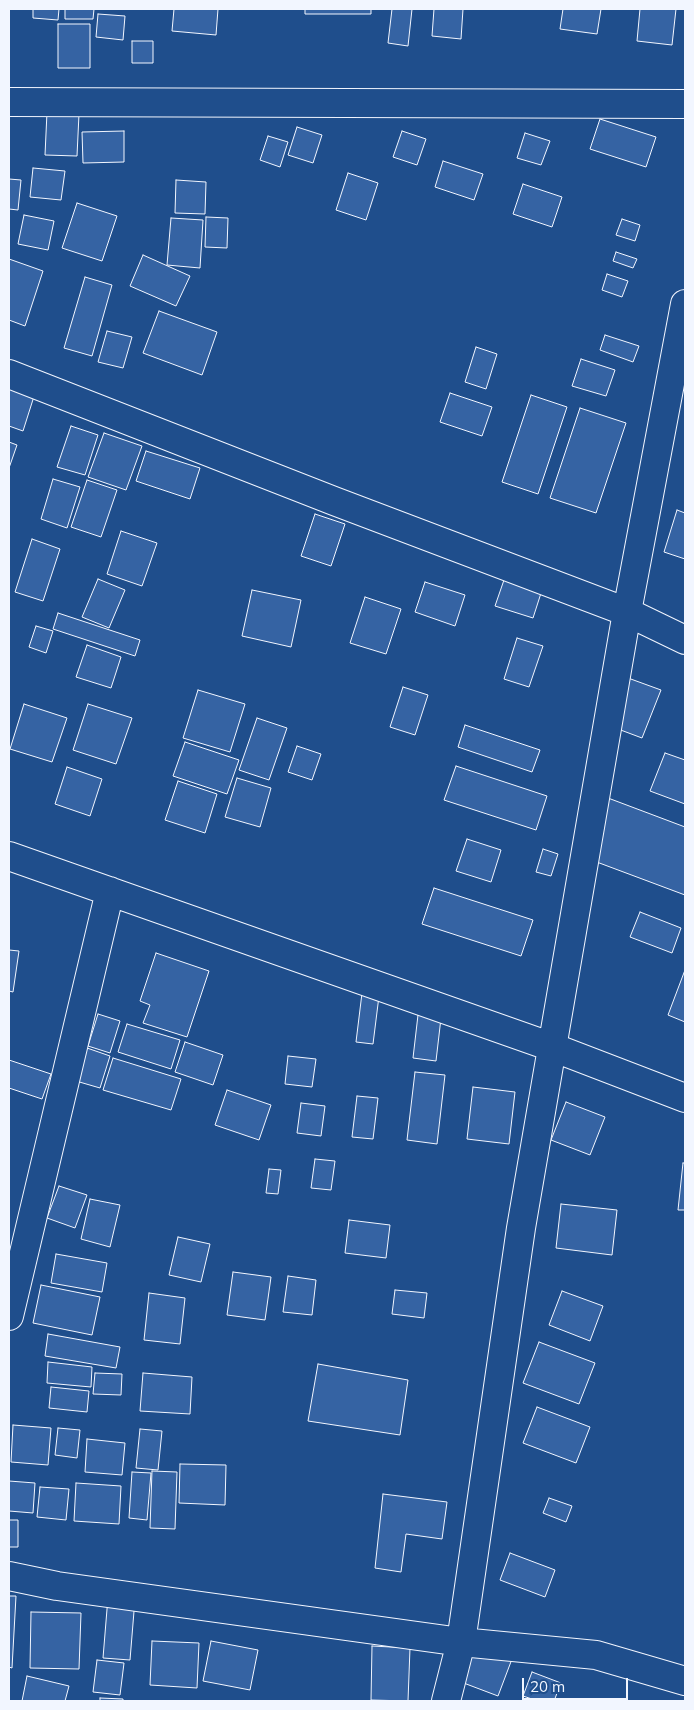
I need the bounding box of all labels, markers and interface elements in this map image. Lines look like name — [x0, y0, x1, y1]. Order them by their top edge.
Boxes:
scale bar — [524, 1668, 630, 1700]
text: 20 m — [530, 1677, 565, 1696]

